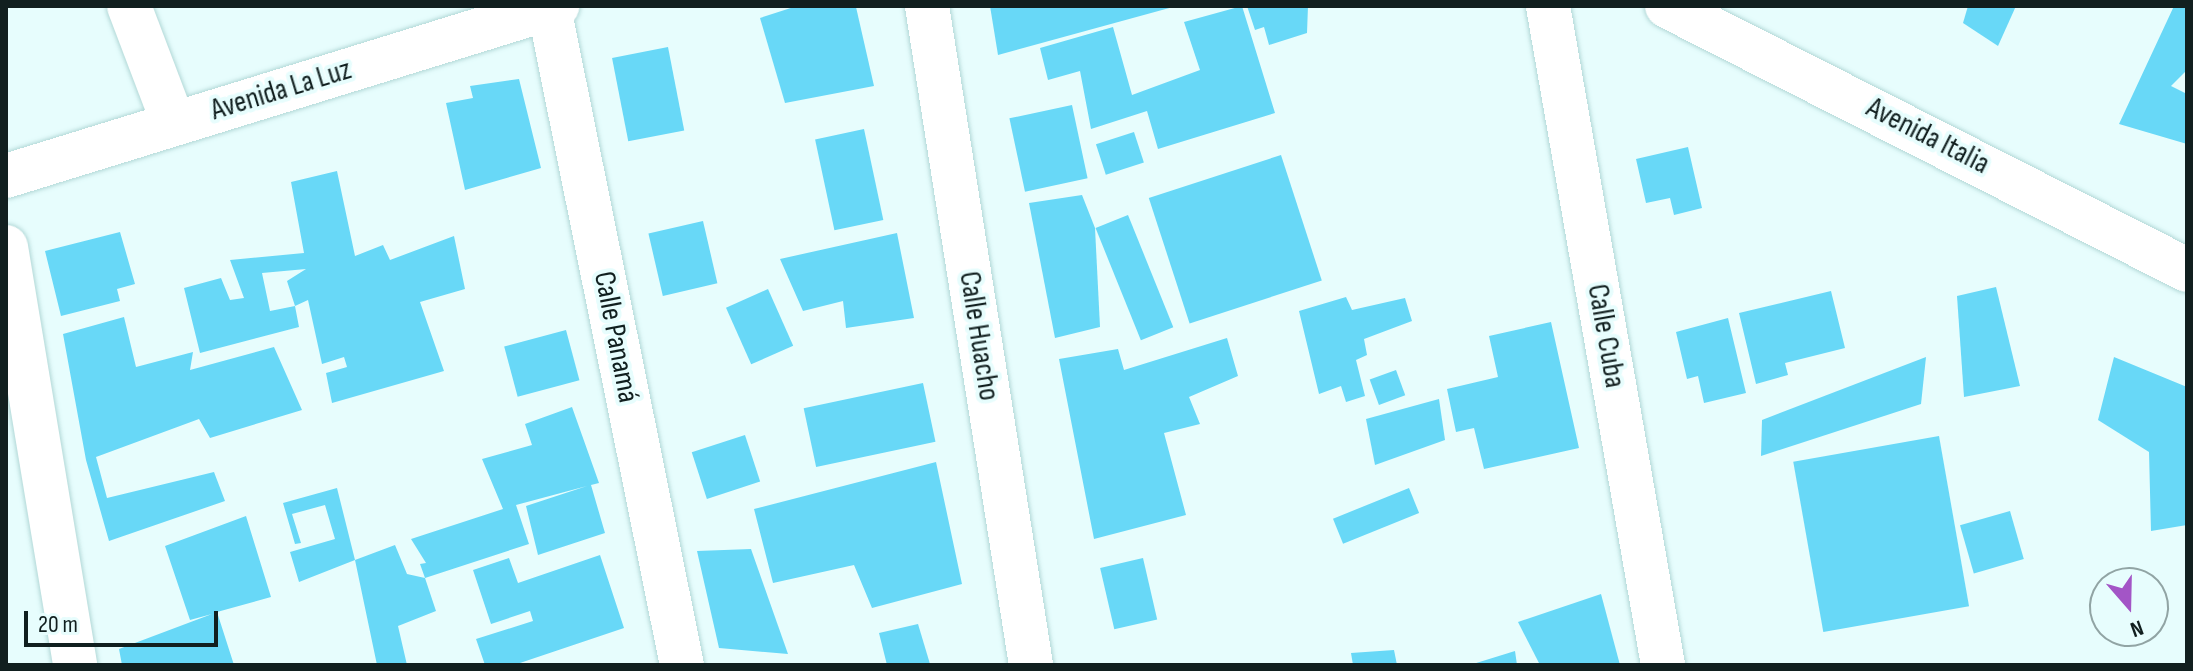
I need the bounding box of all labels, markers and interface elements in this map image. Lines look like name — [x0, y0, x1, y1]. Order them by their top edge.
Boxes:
street label: Avenida La Luz — [206, 52, 356, 128]
street label: Avenida Italia — [1861, 90, 1995, 182]
street label: Calle Panamá — [586, 268, 646, 406]
street label: Calle Huacho — [951, 269, 1007, 403]
street label: Calle Cuba — [1579, 281, 1633, 391]
north arrow — [2089, 567, 2169, 647]
scale bar — [28, 595, 222, 645]
text: 20 m — [38, 610, 78, 639]
text: N — [2127, 613, 2147, 643]

